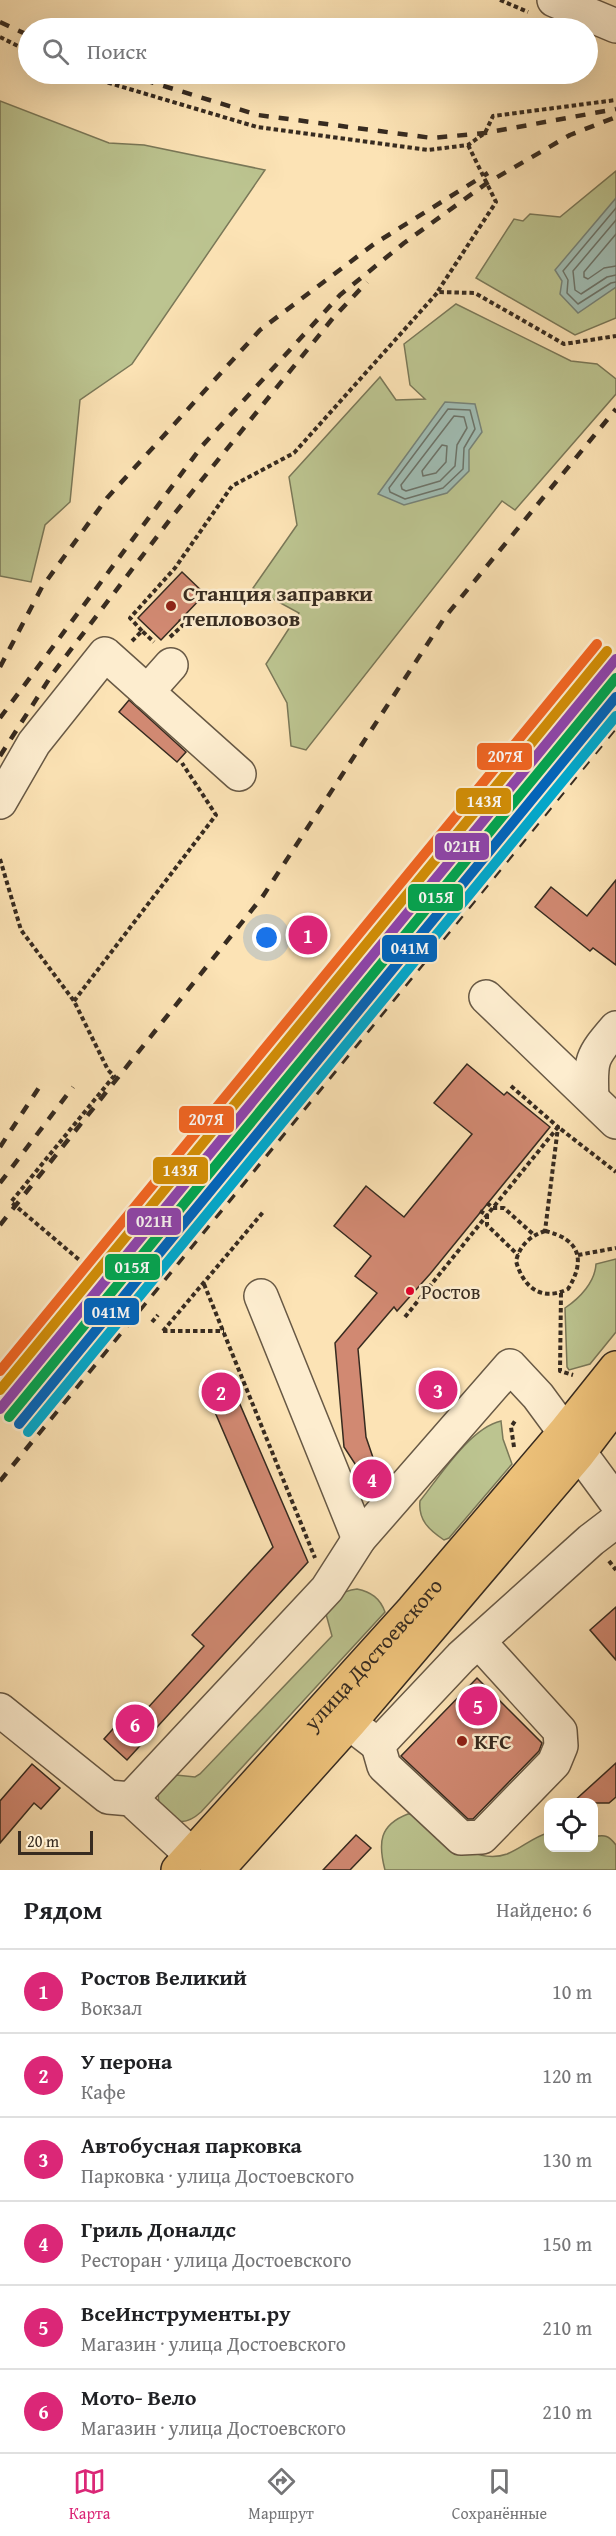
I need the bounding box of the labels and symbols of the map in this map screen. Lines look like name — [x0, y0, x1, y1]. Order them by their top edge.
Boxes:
place label: Станция заправки тепловозов — [183, 577, 373, 634]
marker: Станция заправки тепловозов — [164, 599, 178, 613]
line badge: 207Я — [476, 742, 533, 771]
text: 207Я — [488, 744, 522, 768]
line badge: 143Я — [455, 787, 512, 815]
text: 143Я — [467, 789, 501, 813]
line badge: 021Н — [434, 832, 490, 861]
text: 021Н — [444, 834, 480, 858]
line badge: 015Я — [407, 883, 464, 912]
text: 015Я — [419, 885, 453, 909]
pin: 1 — [288, 912, 328, 958]
your location — [252, 923, 281, 952]
line badge: 041М — [381, 934, 438, 963]
text: 041М — [391, 936, 429, 960]
line badge: 207Я — [178, 1105, 235, 1134]
text: 207Я — [189, 1107, 223, 1131]
line badge: 143Я — [152, 1156, 209, 1185]
text: 143Я — [163, 1158, 197, 1182]
line badge: 021Н — [126, 1207, 182, 1236]
text: 021Н — [136, 1209, 172, 1233]
line badge: 015Я — [104, 1253, 161, 1281]
text: 015Я — [115, 1255, 149, 1279]
place label: Ростов — [421, 1277, 480, 1306]
marker: Ростов — [404, 1285, 416, 1297]
line badge: 041М — [83, 1297, 140, 1326]
text: 041М — [92, 1300, 130, 1324]
pin: 3 — [418, 1368, 458, 1412]
pin: 2 — [202, 1370, 240, 1414]
pin: 4 — [352, 1456, 392, 1502]
street label: улица Достоевского — [295, 1571, 450, 1738]
pin: 5 — [458, 1684, 498, 1728]
pin: 6 — [116, 1702, 154, 1746]
place label: KFC — [474, 1725, 512, 1757]
marker: KFC — [455, 1734, 469, 1748]
scale bar — [18, 1828, 93, 1856]

